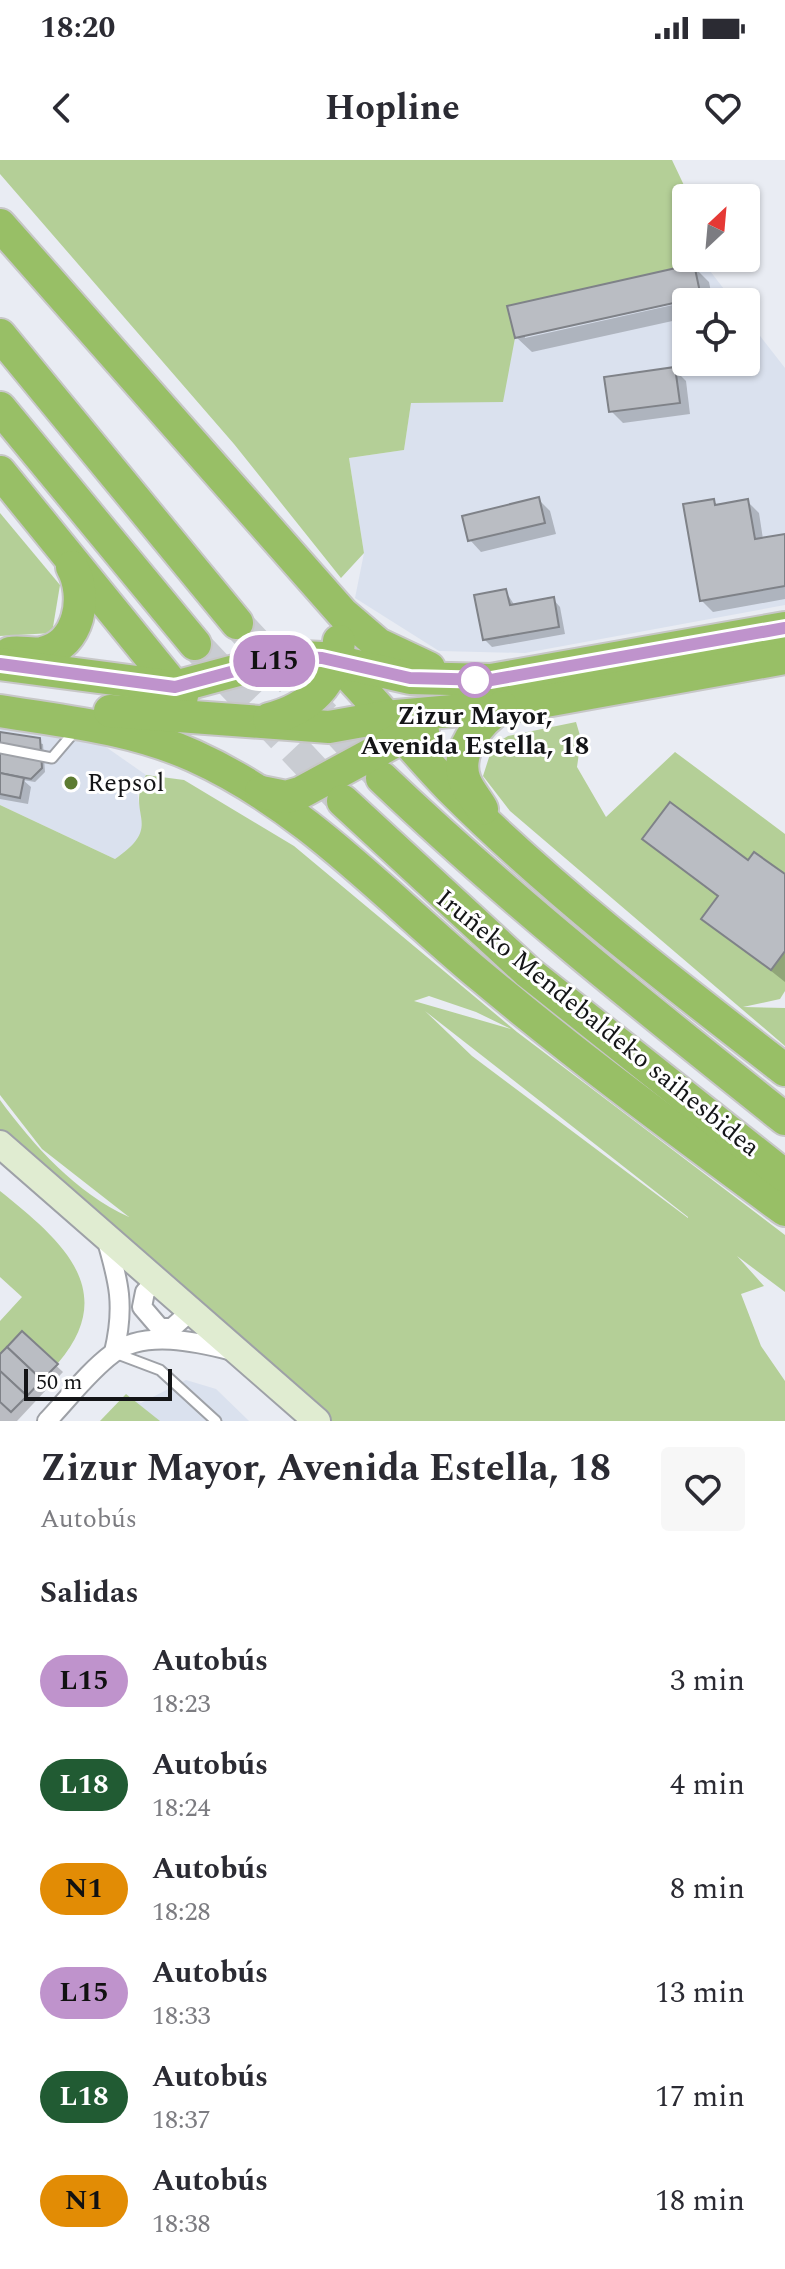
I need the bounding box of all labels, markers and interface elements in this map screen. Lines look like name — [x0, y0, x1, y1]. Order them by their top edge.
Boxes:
text: 18:20 — [40, 5, 115, 51]
text: Hopline — [325, 81, 460, 136]
icon: back — [40, 86, 84, 130]
icon: heart — [701, 86, 745, 130]
north arrow — [672, 184, 760, 272]
map controls — [672, 184, 760, 376]
button: locate — [672, 288, 760, 376]
line badge: L15 — [228, 635, 320, 687]
text: L15 — [249, 639, 299, 682]
marker: Zizur Mayor, Avenida Estella, 18 — [458, 663, 492, 697]
place label: Zizur Mayor, Avenida Estella, 18 — [361, 696, 589, 766]
place label: Repsol — [87, 763, 164, 803]
marker: Repsol — [62, 774, 80, 792]
street label: Iruñeko Mendebaldeko saihesbidea — [427, 879, 769, 1167]
scale bar — [24, 1365, 172, 1401]
text: 50 m — [36, 1366, 82, 1399]
text: Zizur Mayor, Avenida Estella, 18 — [40, 1440, 611, 1498]
button: heart — [661, 1447, 745, 1531]
text: Autobús — [40, 1499, 137, 1539]
text: Salidas — [40, 1570, 139, 1616]
text: Autobús — [152, 1638, 268, 1684]
text: 3 min — [670, 1658, 745, 1704]
text: L15 — [59, 1659, 109, 1702]
text: 18:23 — [152, 1684, 211, 1724]
text: Autobús — [152, 1742, 268, 1788]
text: 4 min — [670, 1762, 745, 1808]
text: L18 — [59, 1763, 109, 1806]
text: 18:24 — [152, 1788, 211, 1828]
text: Autobús — [152, 1846, 268, 1892]
text: 8 min — [670, 1866, 745, 1912]
text: N1 — [65, 1867, 103, 1910]
text: 18:28 — [152, 1892, 211, 1932]
text: Autobús — [152, 1950, 268, 1996]
text: 13 min — [655, 1970, 745, 2016]
text: L15 — [59, 1971, 109, 2014]
text: 18:33 — [152, 1996, 211, 2036]
text: Autobús — [152, 2054, 268, 2100]
text: 17 min — [655, 2074, 745, 2120]
text: L18 — [59, 2075, 109, 2118]
text: 18:37 — [152, 2100, 211, 2140]
text: Autobús — [152, 2158, 268, 2204]
text: 18 min — [655, 2178, 745, 2224]
text: N1 — [65, 2179, 103, 2222]
text: 18:38 — [152, 2204, 211, 2244]

